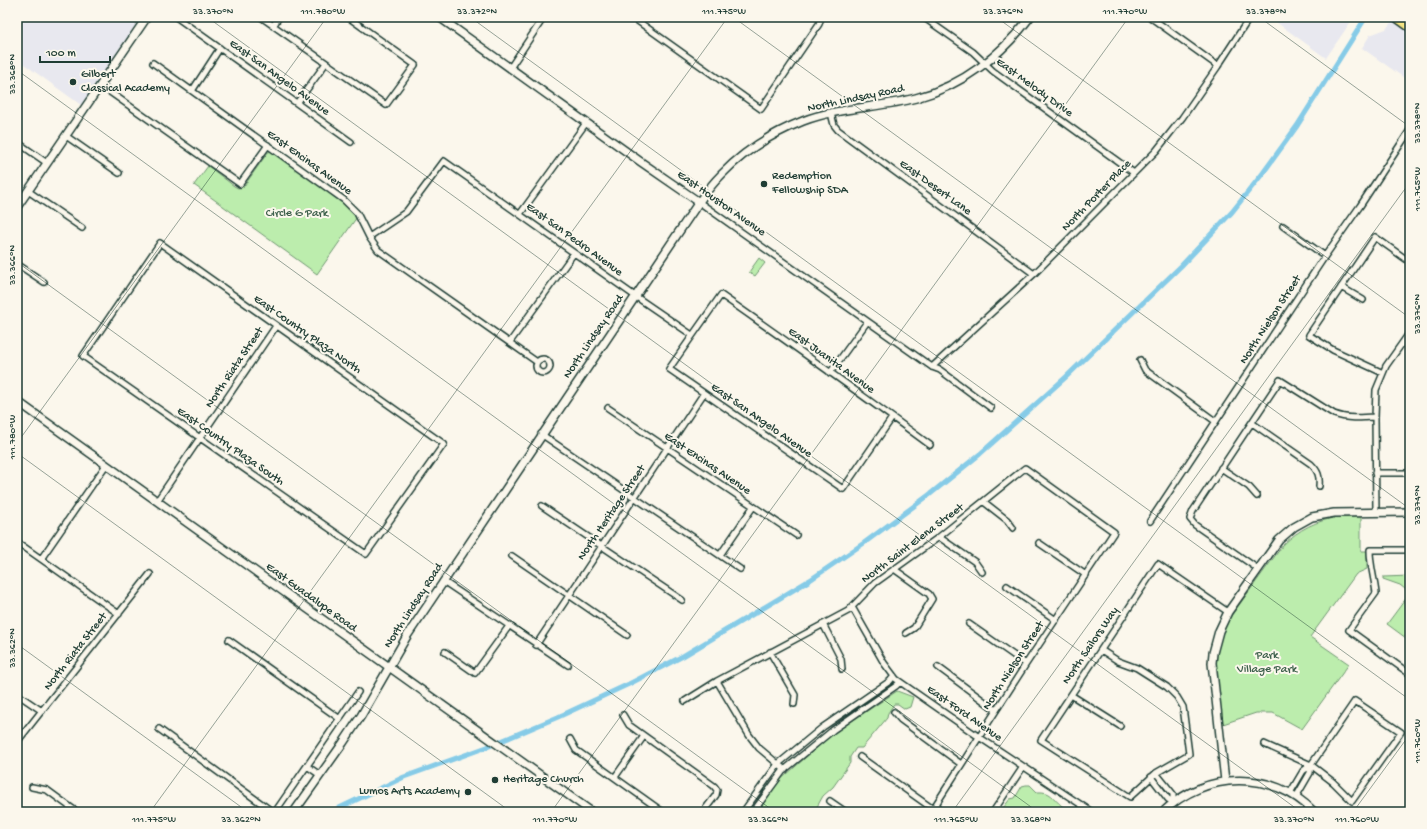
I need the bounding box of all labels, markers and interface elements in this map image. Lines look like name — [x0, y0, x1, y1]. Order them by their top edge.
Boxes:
text: 33.370°N — [192, 6, 234, 18]
text: 111.780°W — [300, 6, 346, 18]
text: 33.372°N — [456, 6, 497, 18]
text: 111.775°W — [701, 6, 746, 18]
text: 33.376°N — [982, 6, 1023, 18]
text: 111.770°W — [1102, 6, 1148, 18]
text: 33.378°N — [1245, 6, 1287, 18]
street label: East San Angelo Avenue — [226, 37, 333, 120]
scale bar — [40, 38, 110, 64]
text: 100 m — [45, 47, 76, 61]
text: 33.368°N — [7, 53, 19, 95]
street label: East Melody Drive — [993, 55, 1076, 121]
place label: Gilbert Classical Academy — [81, 68, 170, 96]
marker: Gilbert Classical Academy — [68, 77, 78, 87]
street label: North Lindsay Road — [806, 82, 906, 116]
text: 33.378°N — [1412, 102, 1424, 144]
street label: East Encinas Avenue — [264, 127, 355, 199]
street label: East Desert Lane — [896, 157, 974, 219]
street label: North Porter Place — [1059, 157, 1135, 235]
text: 111.765°W — [1412, 167, 1424, 212]
street label: East Houston Avenue — [674, 168, 769, 240]
place label: Redemption Fellowship SDA — [771, 170, 849, 198]
marker: Redemption Fellowship SDA — [759, 179, 769, 189]
street label: East San Pedro Avenue — [523, 200, 626, 280]
park label: Circle G Park — [266, 207, 330, 221]
text: 33.366°N — [7, 245, 19, 286]
street label: North Nielson Street — [1237, 272, 1306, 367]
street label: East Country Plaza North — [250, 292, 364, 378]
street label: North Lindsay Road — [561, 292, 628, 382]
text: 33.376°N — [1412, 294, 1424, 335]
street label: North Riata Street — [203, 324, 268, 411]
street label: East Juanita Avenue — [785, 325, 878, 398]
street label: East San Angelo Avenue — [708, 381, 815, 462]
street label: East Country Plaza South — [174, 405, 287, 490]
text: 111.780°W — [7, 414, 19, 460]
street label: East Encinas Avenue — [661, 430, 754, 499]
street label: North Heritage Street — [575, 462, 650, 563]
text: 33.374°N — [1412, 485, 1424, 526]
street label: North Saint Elena Street — [859, 500, 968, 587]
street label: East Guadalupe Road — [263, 560, 360, 636]
street label: North Lindsay Road — [381, 560, 447, 651]
street label: North Sailors Way — [1060, 605, 1122, 687]
street label: North Riata Street — [41, 610, 111, 694]
street label: North Nielson Street — [980, 618, 1049, 713]
text: 33.362°N — [7, 628, 19, 669]
park label: Park Village Park — [1236, 649, 1299, 677]
street label: East Ford Avenue — [924, 683, 1005, 746]
text: 111.760°W — [1412, 718, 1424, 764]
place label: Heritage Church — [503, 773, 584, 787]
marker: Heritage Church — [490, 775, 500, 785]
place label: Lumos Arts Academy — [359, 785, 460, 799]
marker: Lumos Arts Academy — [463, 787, 473, 797]
text: 111.775°W — [131, 814, 176, 826]
text: 33.362°N — [220, 814, 261, 826]
text: 111.770°W — [532, 814, 578, 826]
text: 33.366°N — [747, 814, 788, 826]
text: 111.765°W — [933, 814, 978, 826]
text: 33.368°N — [1010, 814, 1052, 826]
text: 33.370°N — [1273, 814, 1315, 826]
text: 111.760°W — [1334, 814, 1380, 826]

